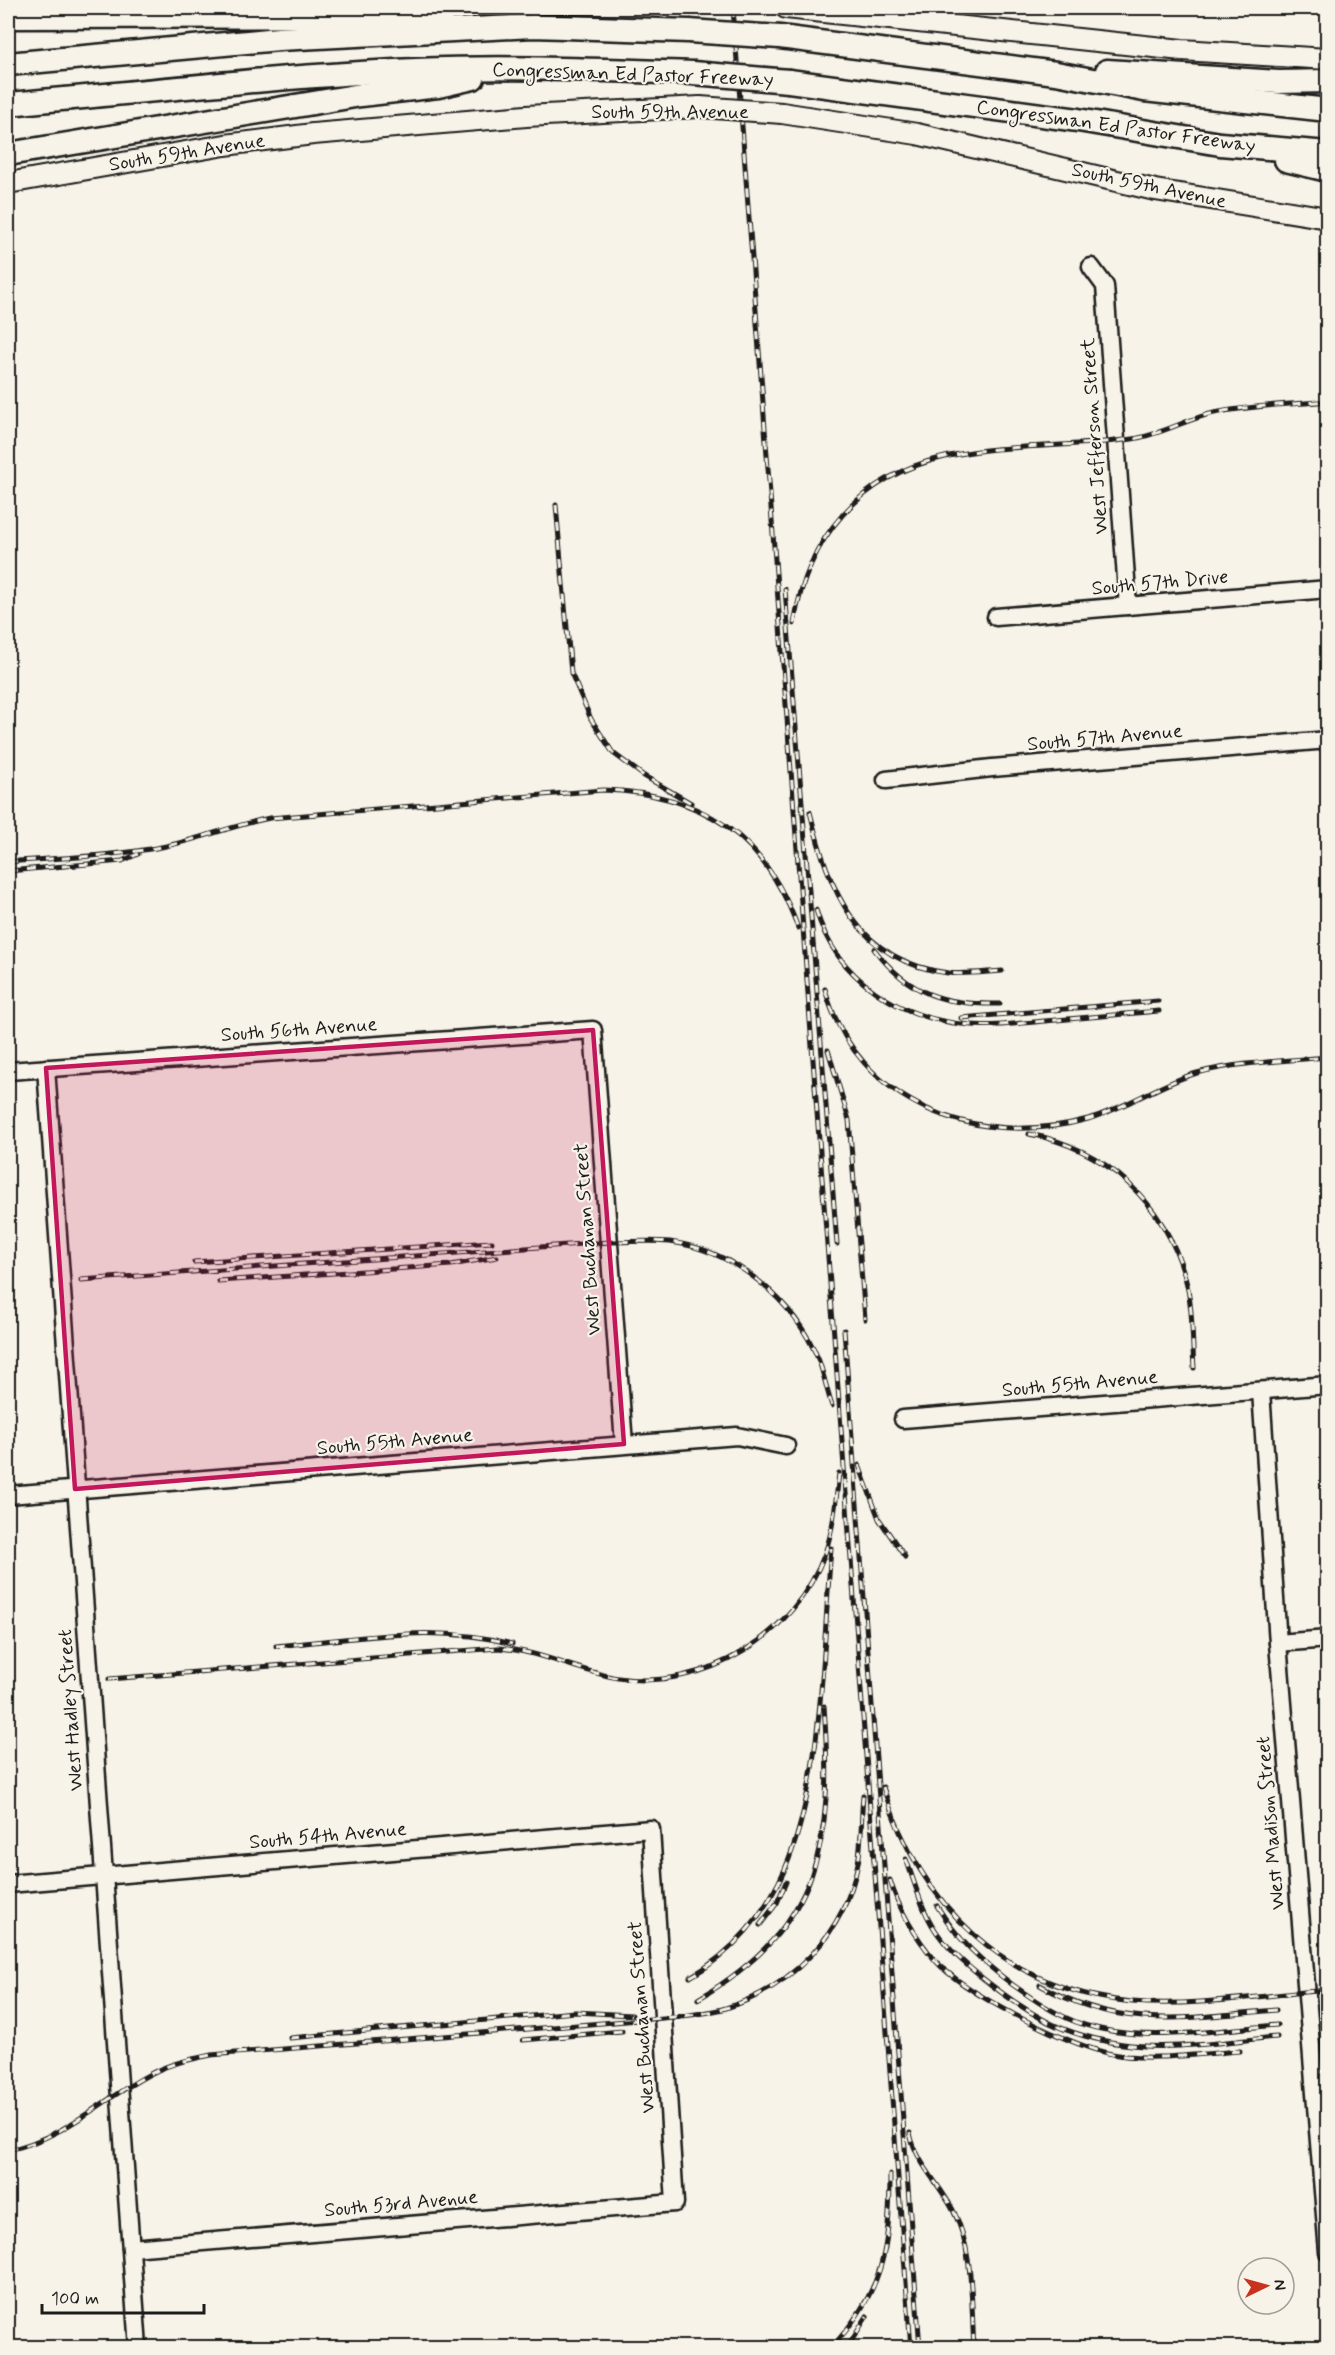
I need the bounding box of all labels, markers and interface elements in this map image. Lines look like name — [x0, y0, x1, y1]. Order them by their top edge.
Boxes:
street label: Congressman Ed Pastor Freeway — [492, 57, 774, 94]
street label: Congressman Ed Pastor Freeway — [975, 94, 1257, 161]
street label: South 59th Avenue — [591, 99, 749, 126]
street label: South 59th Avenue — [107, 127, 267, 179]
street label: South 59th Avenue — [1069, 156, 1229, 216]
street label: West Jefferson Street — [1075, 337, 1115, 535]
street label: South 57th Drive — [1091, 564, 1229, 602]
street label: South 57th Avenue — [1026, 718, 1184, 758]
street label: South 56th Avenue — [220, 1011, 378, 1049]
street label: West Buchanan Street — [568, 1142, 608, 1336]
street label: South 55th Avenue — [1001, 1364, 1159, 1404]
street label: South 55th Avenue — [316, 1422, 474, 1462]
street label: West Hadley Street — [52, 1628, 90, 1792]
street label: West Madison Street — [1250, 1735, 1292, 1911]
street label: South 54th Avenue — [248, 1816, 408, 1856]
street label: West Buchanan Street — [622, 1920, 662, 2114]
street label: South 53rd Avenue — [323, 2184, 479, 2224]
north arrow — [1236, 2256, 1296, 2316]
scale bar — [42, 2277, 204, 2315]
text: N — [1269, 2279, 1290, 2291]
text: 100 m — [51, 2287, 99, 2311]

